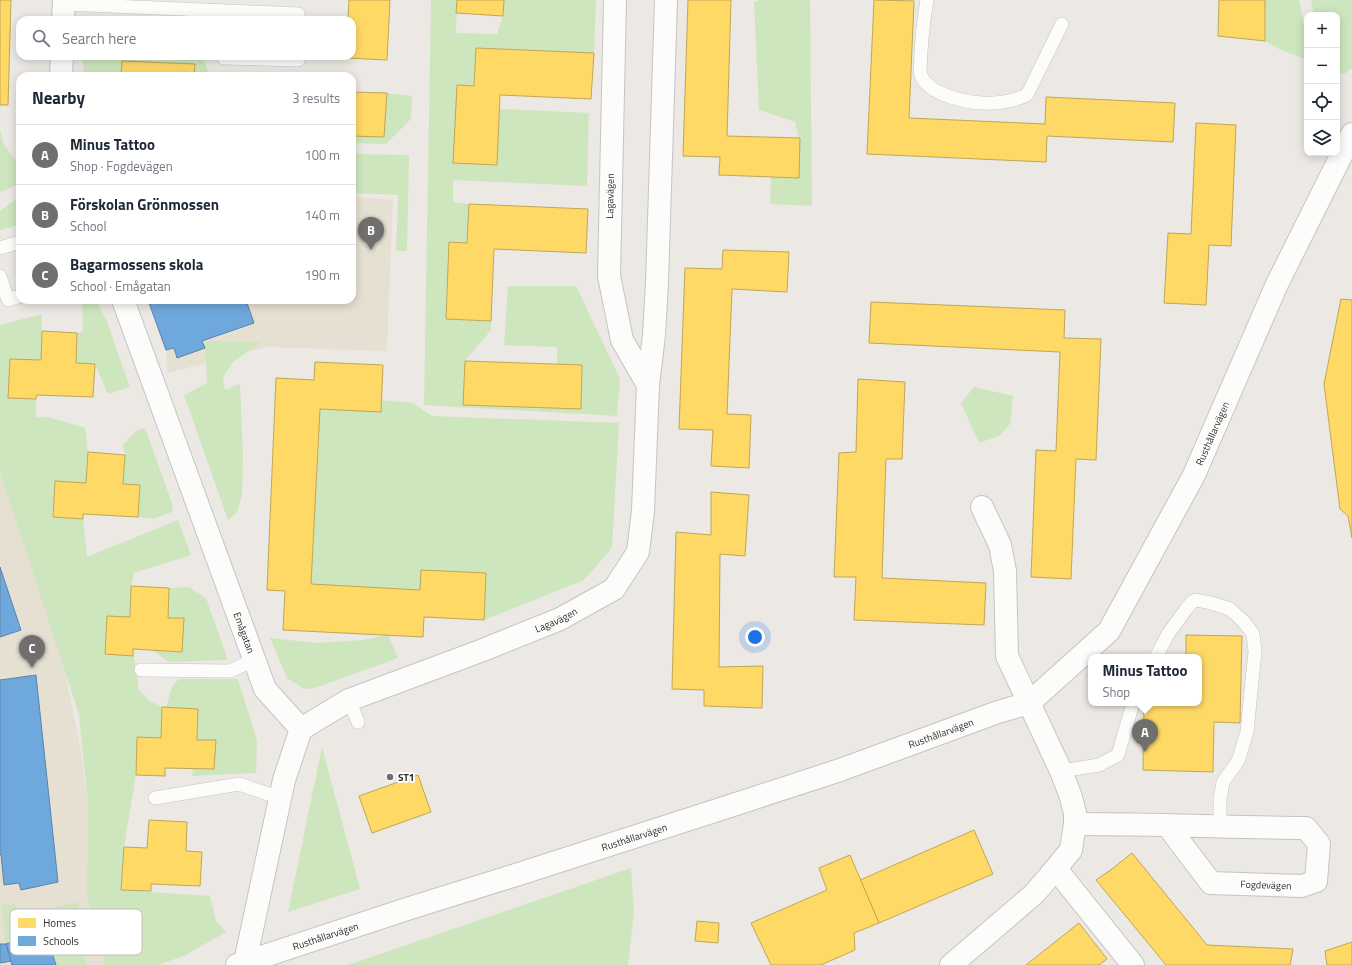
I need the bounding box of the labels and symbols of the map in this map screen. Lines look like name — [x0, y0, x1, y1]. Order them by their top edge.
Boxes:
street label: Lagavägen — [602, 173, 618, 219]
pin: B — [358, 217, 384, 250]
street label: Rusthållarvägen — [1192, 399, 1233, 468]
street label: Lagavägen — [532, 603, 580, 636]
street label: Emågatan — [230, 610, 259, 655]
your location — [745, 627, 765, 647]
pin: C — [19, 635, 45, 668]
street label: Rusthållarvägen — [906, 714, 975, 752]
pin: A — [1132, 719, 1158, 752]
place label: ST1 — [398, 770, 414, 785]
marker: ST1 — [385, 772, 395, 782]
street label: Rusthållarvägen — [599, 819, 669, 855]
street label: Fogdevägen — [1240, 877, 1292, 893]
legend — [10, 909, 142, 955]
text: Homes — [43, 915, 76, 931]
street label: Rusthållarvägen — [290, 918, 360, 954]
text: Schools — [43, 933, 79, 949]

